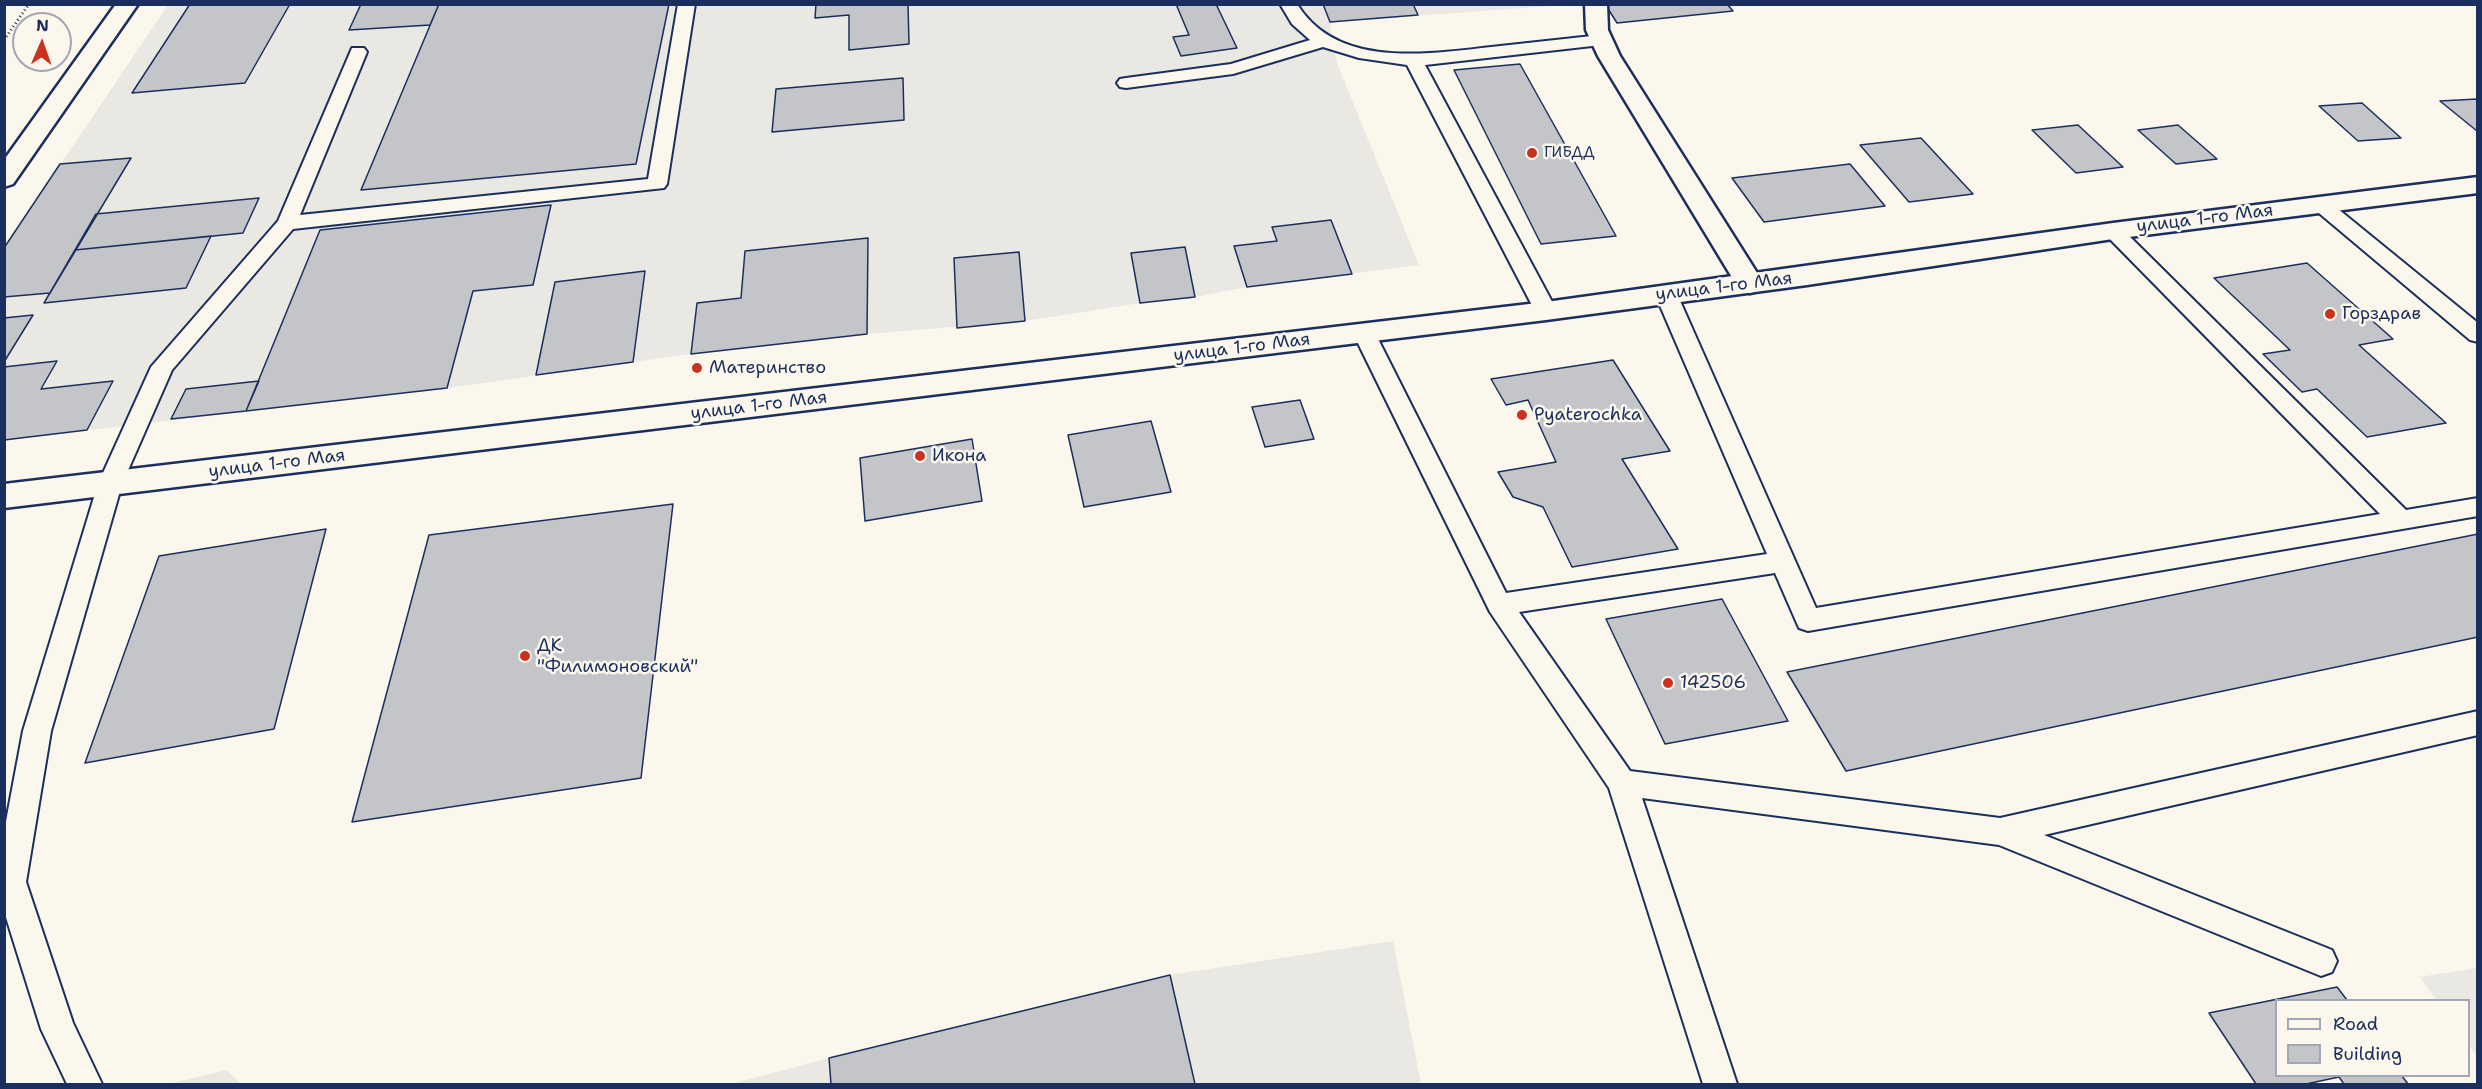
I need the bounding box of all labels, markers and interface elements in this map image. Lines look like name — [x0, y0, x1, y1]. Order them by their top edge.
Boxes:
north arrow — [12, 12, 72, 72]
text: N — [36, 15, 49, 36]
place label: ГИБДД — [1544, 144, 1595, 162]
marker: ГИБДД — [1525, 146, 1539, 160]
street label: улица 1-го Мая — [2135, 200, 2275, 238]
street label: улица 1-го Мая — [1654, 268, 1794, 306]
place label: Горздрав — [2342, 303, 2421, 325]
marker: Горздрав — [2323, 307, 2337, 321]
street label: улица 1-го Мая — [1172, 329, 1312, 367]
place label: Материнство — [709, 357, 826, 379]
marker: Материнство — [690, 361, 704, 375]
street label: улица 1-го Мая — [689, 387, 829, 425]
place label: Pyaterochka — [1534, 404, 1642, 426]
marker: Pyaterochka — [1515, 408, 1529, 422]
street label: улица 1-го Мая — [207, 445, 347, 483]
place label: Икона — [932, 445, 986, 467]
marker: Икона — [913, 449, 927, 463]
place label: ДК "Филимоновский" — [537, 635, 698, 678]
marker: ДК "Филимоновский" — [518, 649, 532, 663]
place label: 142506 — [1680, 672, 1746, 694]
marker: 142506 — [1661, 676, 1675, 690]
legend — [2275, 999, 2470, 1077]
text: Road — [2333, 1012, 2378, 1036]
text: Building — [2333, 1042, 2402, 1066]

